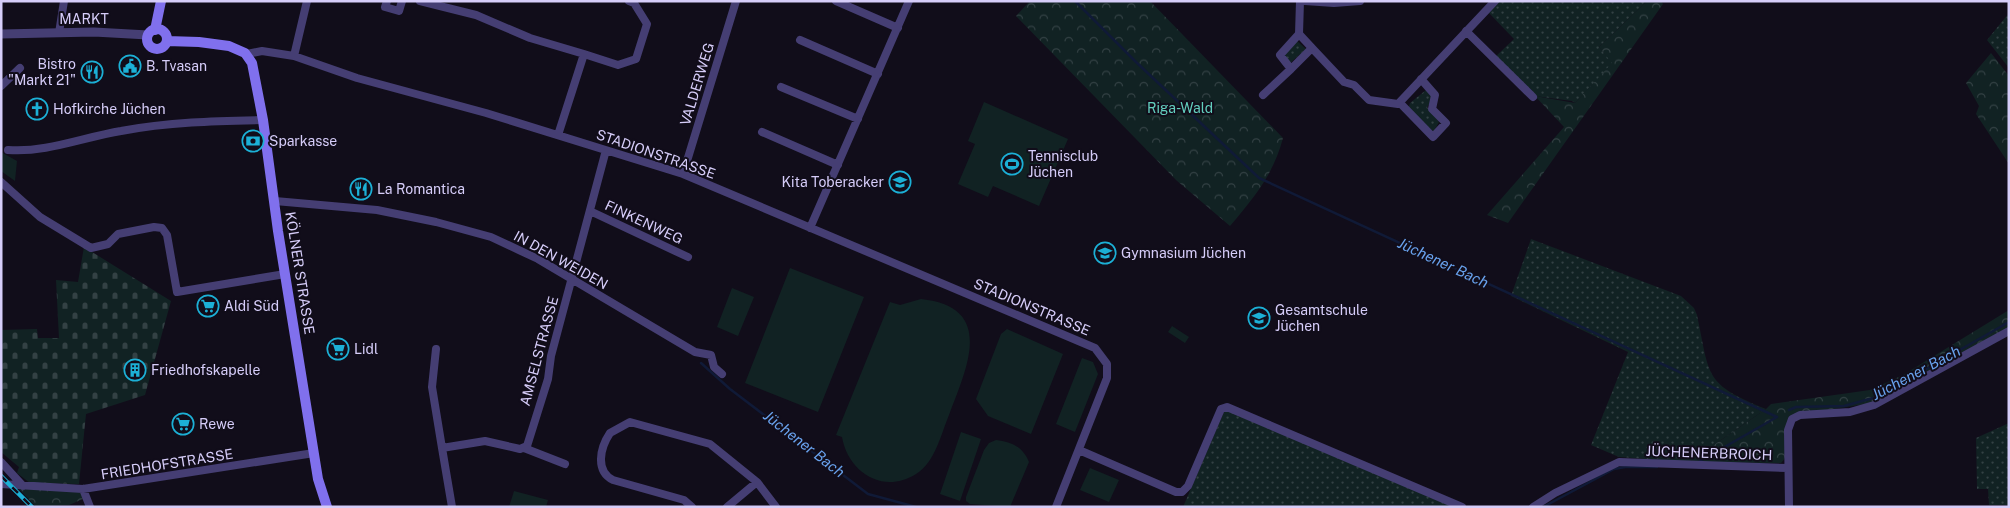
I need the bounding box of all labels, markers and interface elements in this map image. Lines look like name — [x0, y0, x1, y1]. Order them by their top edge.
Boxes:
street label: MARKT — [59, 11, 109, 27]
street label: VALDERWEG — [677, 41, 717, 127]
public building icon: B. Tvasan — [118, 54, 142, 78]
place label: Bistro "Markt 21" — [8, 56, 76, 88]
place label: B. Tvasan — [146, 58, 207, 74]
restaurant icon: Bistro "Markt 21" — [80, 60, 104, 84]
church icon: Hofkirche Jüchen — [25, 97, 49, 121]
park label: Riga-Wald — [1147, 100, 1213, 116]
place label: Hofkirche Jüchen — [53, 101, 166, 117]
street label: STADIONSTRASSE — [594, 126, 718, 182]
bank icon: Sparkasse — [241, 129, 265, 153]
place label: Sparkasse — [269, 133, 337, 149]
place label: Tennisclub Jüchen — [1028, 148, 1098, 180]
sports icon: Tennisclub Jüchen — [1000, 152, 1024, 176]
school or university icon: Kita Toberacker — [888, 170, 912, 194]
place label: Kita Toberacker — [781, 174, 884, 190]
restaurant icon: La Romantica — [349, 177, 373, 201]
place label: La Romantica — [377, 181, 465, 197]
street label: FINKENWEG — [603, 197, 685, 247]
street label: KÖLNER STRASSE — [282, 210, 320, 336]
street label: IN DEN WEIDEN — [511, 228, 611, 292]
water label: Jüchener Bach — [1395, 234, 1491, 291]
school or university icon: Gymnasium Jüchen — [1093, 241, 1117, 265]
place label: Gymnasium Jüchen — [1121, 245, 1246, 261]
street label: STADIONSTRASSE — [971, 275, 1093, 339]
supermarket icon: Aldi Süd — [196, 294, 220, 318]
street label: AMSELSTRASSE — [517, 294, 561, 408]
place label: Aldi Süd — [224, 298, 279, 314]
place label: Gesamtschule Jüchen — [1275, 302, 1368, 334]
school or university icon: Gesamtschule Jüchen — [1247, 306, 1271, 330]
supermarket icon: Lidl — [326, 337, 350, 361]
place label: Lidl — [354, 341, 378, 357]
water label: Jüchener Bach — [1868, 342, 1963, 403]
building icon: Friedhofskapelle — [123, 358, 147, 382]
place label: Friedhofskapelle — [151, 362, 260, 378]
water label: Jüchener Bach — [760, 407, 848, 481]
supermarket icon: Rewe — [171, 412, 195, 436]
place label: Rewe — [199, 416, 235, 432]
street label: JÜCHENERBROICH — [1645, 441, 1773, 463]
street label: FRIEDHOFSTRASSE — [100, 446, 234, 482]

